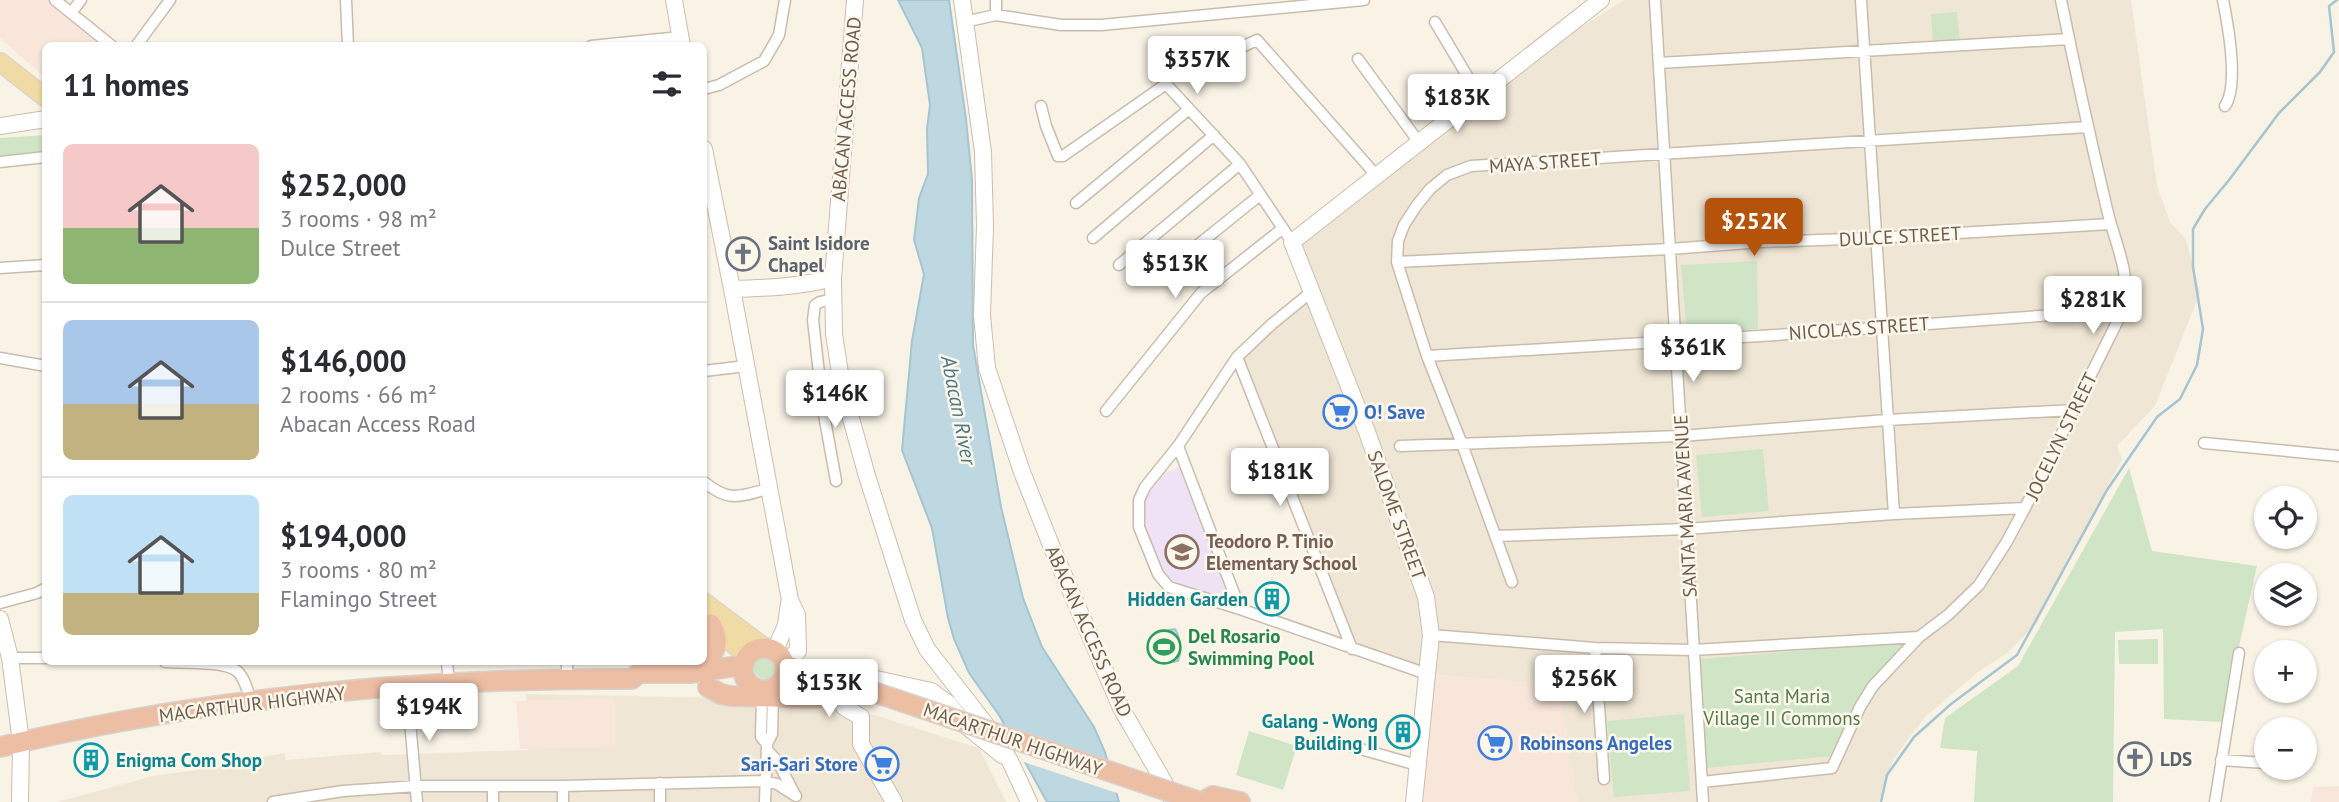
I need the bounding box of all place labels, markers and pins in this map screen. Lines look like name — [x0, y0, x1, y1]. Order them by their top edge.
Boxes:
pin: $357K — [1148, 36, 1246, 96]
pin: $183K — [1408, 74, 1506, 134]
pin: $252K — [1705, 198, 1803, 258]
place label: Saint Isidore Chapel — [768, 231, 870, 277]
church icon: Saint Isidore Chapel — [724, 235, 762, 273]
pin: $513K — [1126, 240, 1224, 300]
pin: $281K — [2044, 276, 2142, 336]
pin: $361K — [1644, 324, 1742, 384]
pin: $146K — [786, 370, 884, 430]
supermarket icon: O! Save — [1321, 393, 1359, 431]
place label: O! Save — [1364, 400, 1425, 424]
pin: $181K — [1231, 448, 1329, 508]
place label: Teodoro P. Tinio Elementary School — [1206, 529, 1357, 575]
school or university icon: Teodoro P. Tinio Elementary School — [1163, 533, 1201, 571]
building icon: Hidden Garden — [1253, 580, 1291, 618]
place label: Hidden Garden — [1128, 587, 1248, 611]
place label: Del Rosario Swimming Pool — [1188, 624, 1315, 670]
sports icon: Del Rosario Swimming Pool — [1145, 628, 1183, 666]
pin: $256K — [1535, 656, 1633, 715]
pin: $153K — [780, 660, 878, 719]
pin: $194K — [380, 684, 478, 743]
place label: Galang - Wong Building II — [1262, 709, 1378, 755]
building icon: Galang - Wong Building II — [1384, 713, 1422, 751]
supermarket icon: Robinsons Angeles — [1476, 724, 1514, 762]
place label: Robinsons Angeles — [1520, 731, 1672, 755]
church icon: LDS — [2116, 740, 2154, 778]
building icon: Enigma Com Shop — [72, 741, 110, 779]
supermarket icon: Sari-Sari Store — [863, 745, 901, 783]
place label: LDS — [2160, 747, 2192, 771]
place label: Enigma Com Shop — [116, 748, 262, 772]
place label: Sari-Sari Store — [741, 752, 858, 776]

